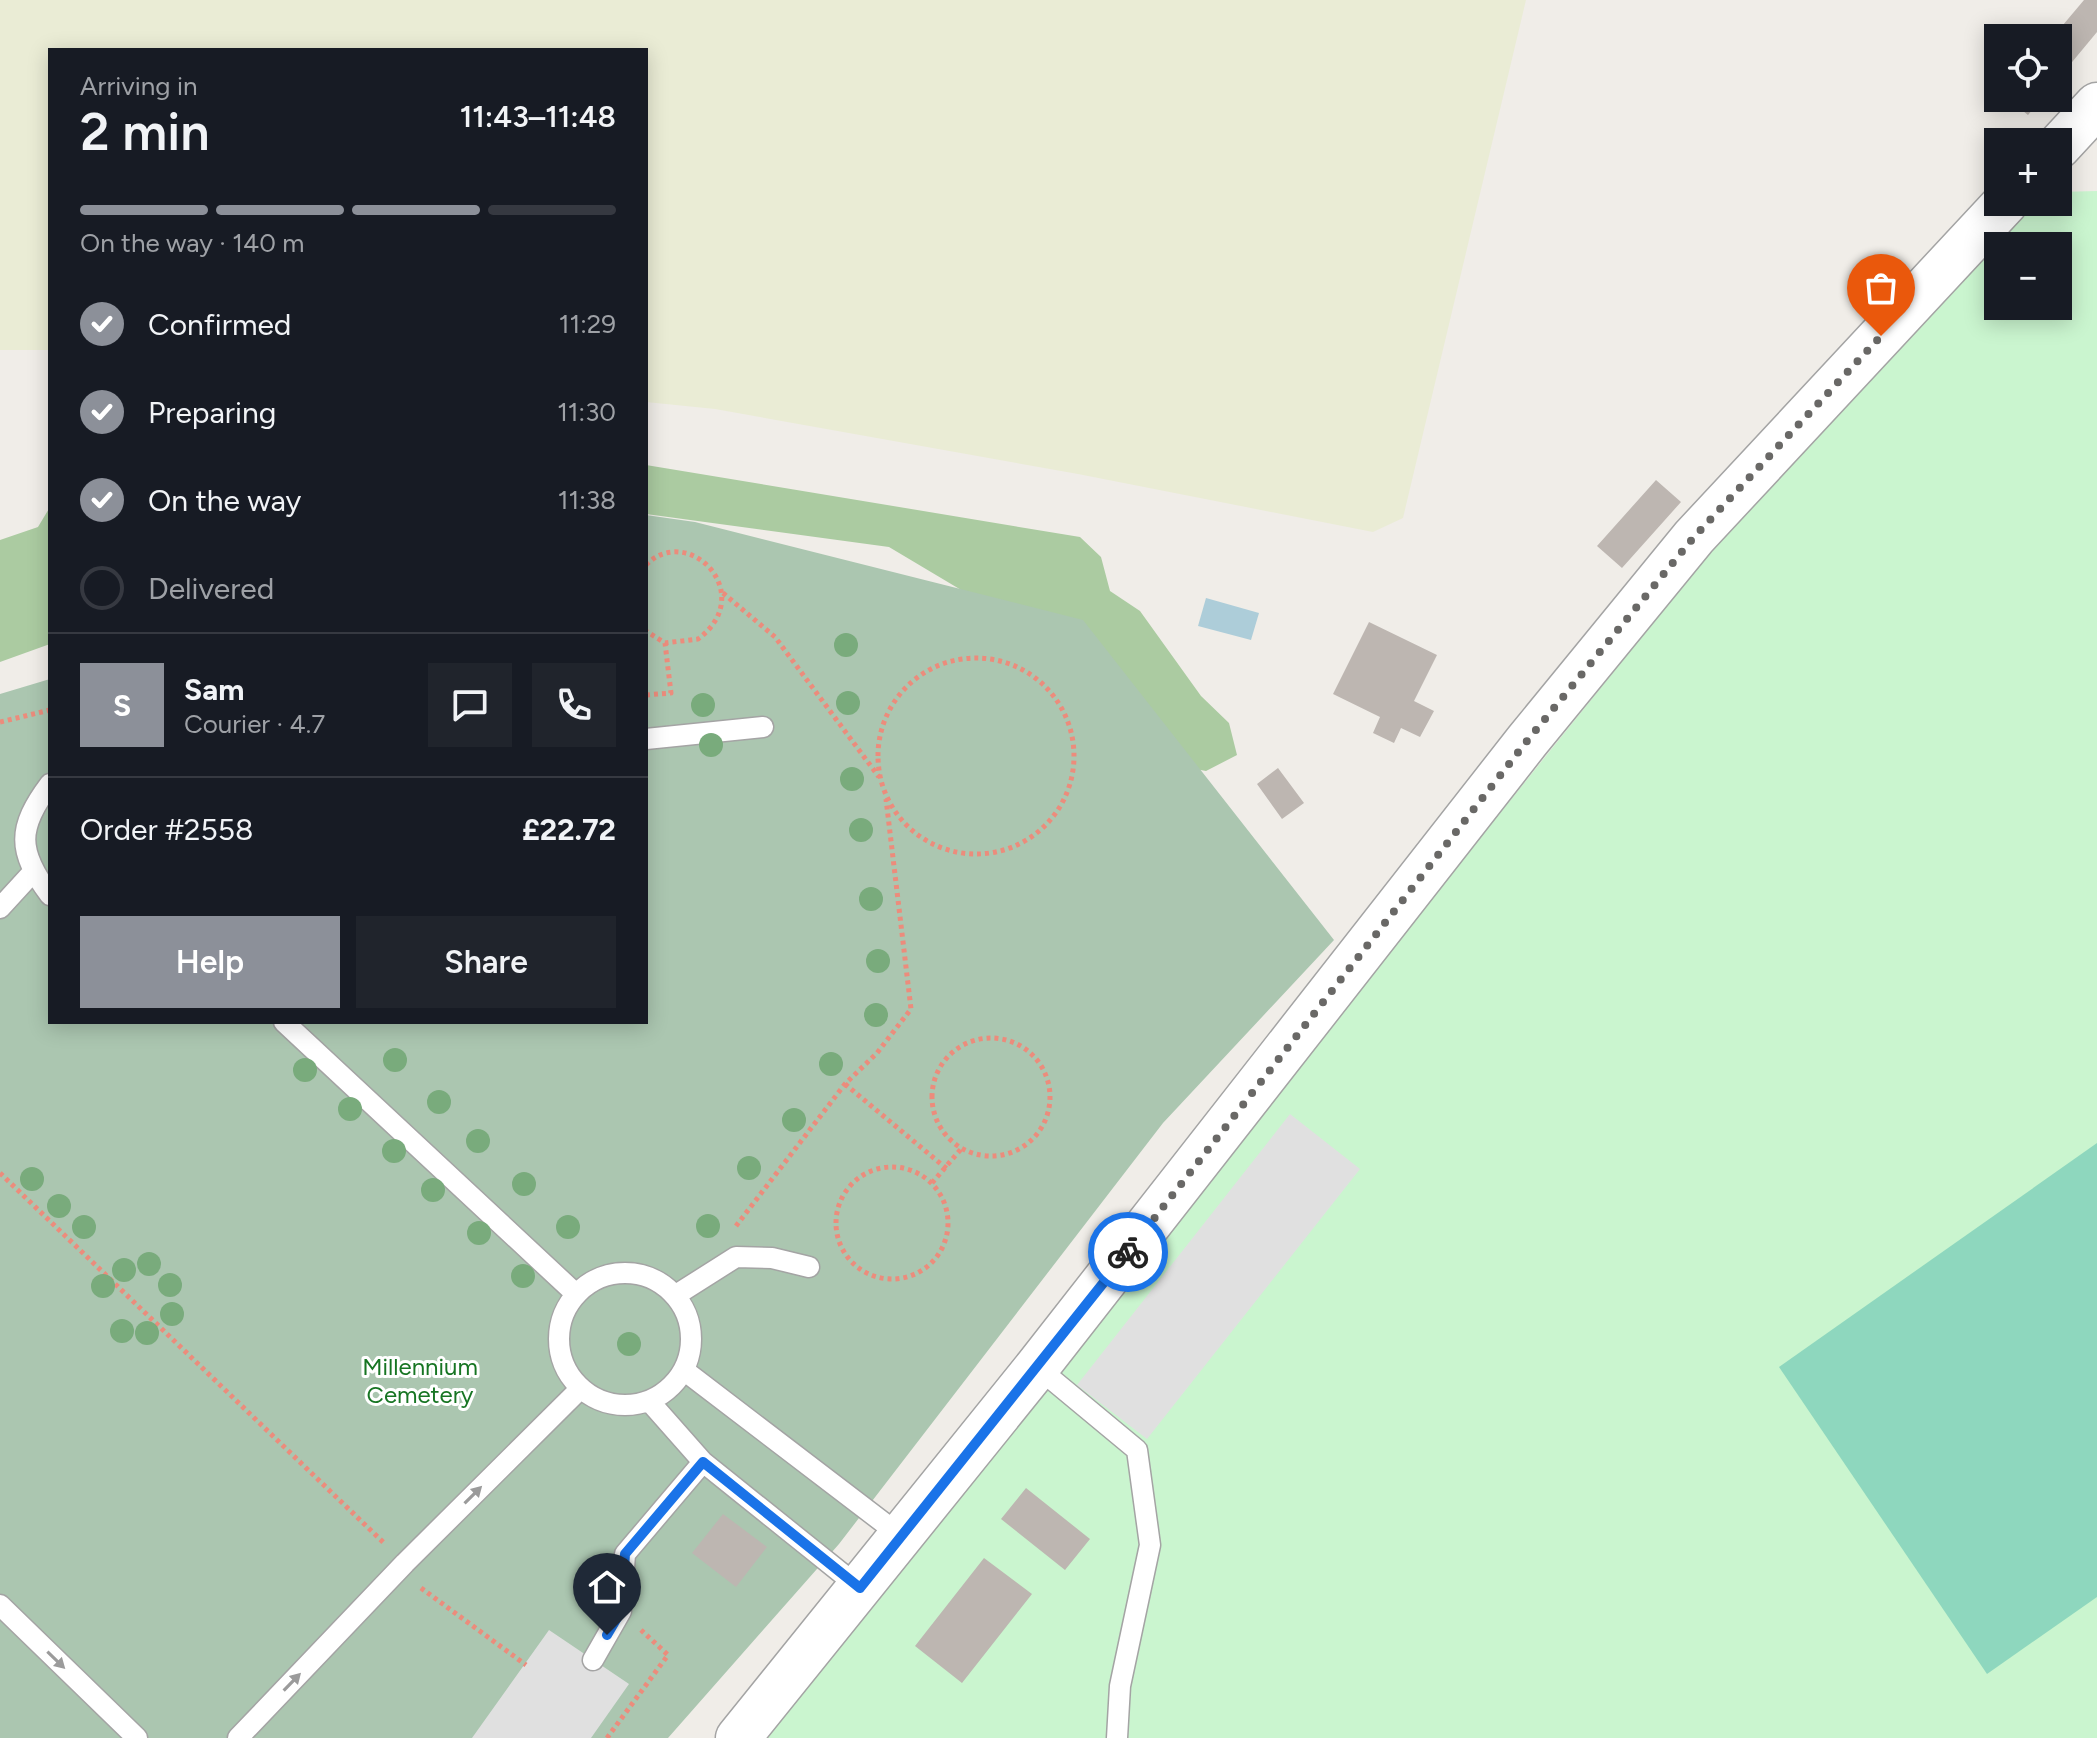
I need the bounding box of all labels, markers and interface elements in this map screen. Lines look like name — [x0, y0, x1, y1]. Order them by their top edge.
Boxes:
map controls — [1984, 24, 2072, 320]
button: locate — [1984, 24, 2072, 112]
text: Arriving in — [80, 70, 198, 102]
text: 11:43–11:48 — [460, 98, 616, 135]
text: 2 min — [80, 101, 209, 163]
button: + — [1984, 128, 2072, 216]
text: On the way · 140 m — [80, 227, 304, 259]
button: − — [1984, 232, 2072, 320]
pin — [1847, 254, 1915, 336]
icon: bag — [1859, 266, 1903, 310]
icon: check — [80, 302, 124, 346]
text: Confirmed — [148, 306, 291, 343]
text: 11:29 — [559, 308, 616, 340]
icon: check — [80, 390, 124, 434]
text: Preparing — [148, 394, 276, 431]
text: 11:30 — [557, 396, 616, 428]
icon: check — [80, 478, 124, 522]
text: On the way — [148, 482, 301, 519]
text: 11:38 — [558, 484, 616, 516]
text: Delivered — [148, 570, 274, 607]
button: chat — [428, 663, 512, 747]
button: phone — [532, 663, 616, 747]
text: Sam — [184, 671, 244, 708]
text: S — [113, 687, 131, 724]
text: Courier · 4.7 — [184, 708, 325, 740]
text: Order #2558 — [80, 811, 254, 848]
text: £22.72 — [522, 811, 616, 848]
button: Help — [80, 916, 340, 1008]
button: Share — [356, 916, 616, 1008]
courier — [1088, 1212, 1168, 1292]
icon: bike — [1106, 1230, 1150, 1274]
park label: Millennium Cemetery — [362, 1352, 478, 1409]
one-way arrow — [463, 1486, 482, 1505]
pin — [573, 1553, 641, 1635]
icon: home — [585, 1565, 629, 1609]
one-way arrow — [46, 1650, 65, 1668]
one-way arrow — [282, 1673, 300, 1692]

